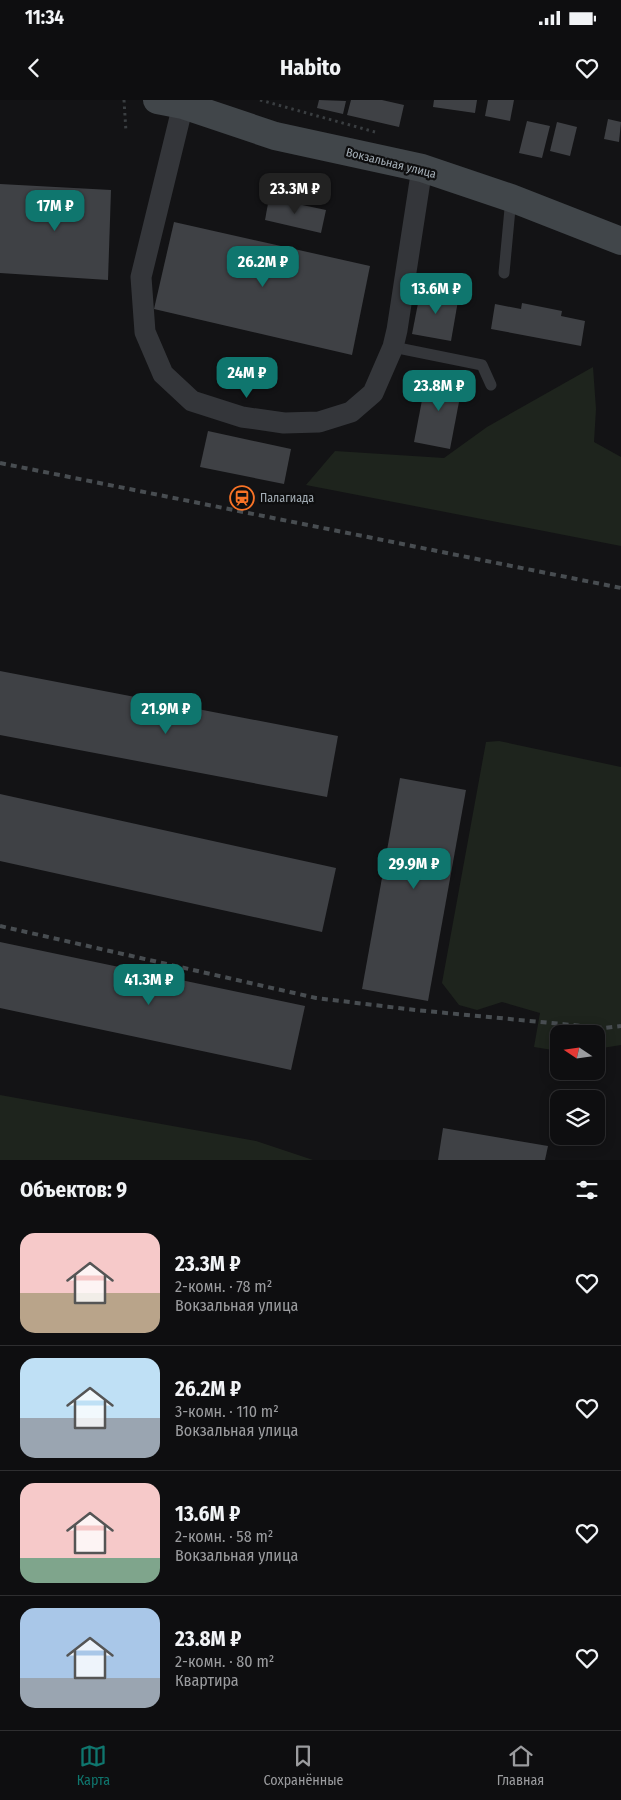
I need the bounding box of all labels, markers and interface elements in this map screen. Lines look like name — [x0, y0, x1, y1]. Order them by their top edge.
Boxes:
text: 11:34 — [25, 6, 64, 29]
icon: back — [20, 54, 48, 82]
text: Habito — [280, 54, 341, 81]
icon: heart — [573, 54, 601, 82]
street label: Вокзальная улица — [344, 145, 438, 181]
pin: 23.3M ₽ — [249, 172, 341, 215]
text: 23.3M ₽ — [270, 179, 320, 198]
pin: 17M ₽ — [20, 190, 90, 232]
text: 17M ₽ — [36, 196, 74, 215]
pin: 26.2M ₽ — [217, 246, 309, 288]
text: 26.2M ₽ — [238, 252, 288, 271]
pin: 13.6M ₽ — [390, 272, 482, 315]
text: 13.6M ₽ — [411, 279, 461, 298]
pin: 24M ₽ — [212, 356, 282, 399]
text: 24M ₽ — [228, 363, 266, 382]
pin: 23.8M ₽ — [393, 370, 485, 412]
text: 23.8M ₽ — [414, 376, 464, 395]
station icon: Палагиада — [229, 485, 255, 511]
place label: Палагиада — [260, 491, 314, 505]
pin: 21.9M ₽ — [120, 692, 212, 735]
text: 21.9M ₽ — [142, 699, 191, 718]
pin: 29.9M ₽ — [368, 848, 460, 890]
text: 29.9M ₽ — [389, 854, 439, 873]
pin: 41.3M ₽ — [103, 964, 195, 1006]
text: 41.3M ₽ — [125, 970, 173, 989]
north arrow — [550, 1025, 605, 1080]
map controls — [550, 1025, 605, 1145]
button: layers — [550, 1090, 605, 1145]
icon: filters — [573, 1176, 601, 1204]
text: Объектов: 9 — [20, 1177, 127, 1203]
text: 23.3M ₽ — [175, 1251, 241, 1277]
icon: home — [60, 1253, 120, 1313]
icon: heart — [573, 1269, 601, 1297]
text: 2-комн. · 78 m² — [175, 1277, 272, 1296]
text: Вокзальная улица — [175, 1296, 298, 1315]
text: 26.2M ₽ — [175, 1376, 241, 1402]
icon: home — [60, 1378, 120, 1438]
icon: heart — [573, 1394, 601, 1422]
text: 3-комн. · 110 m² — [175, 1402, 279, 1421]
text: Вокзальная улица — [175, 1421, 298, 1440]
text: 13.6M ₽ — [175, 1501, 240, 1527]
icon: home — [60, 1503, 120, 1563]
icon: heart — [573, 1519, 601, 1547]
text: 2-комн. · 58 m² — [175, 1527, 273, 1546]
text: Вокзальная улица — [175, 1546, 298, 1565]
text: 23.8M ₽ — [175, 1626, 241, 1652]
icon: home — [60, 1628, 120, 1688]
icon: heart — [573, 1644, 601, 1672]
text: 2-комн. · 80 m² — [175, 1652, 274, 1671]
text: Квартира — [175, 1671, 239, 1690]
tab: Карта — [77, 1742, 110, 1789]
tab: Сохранённые — [264, 1742, 343, 1789]
tab: Главная — [497, 1742, 544, 1789]

